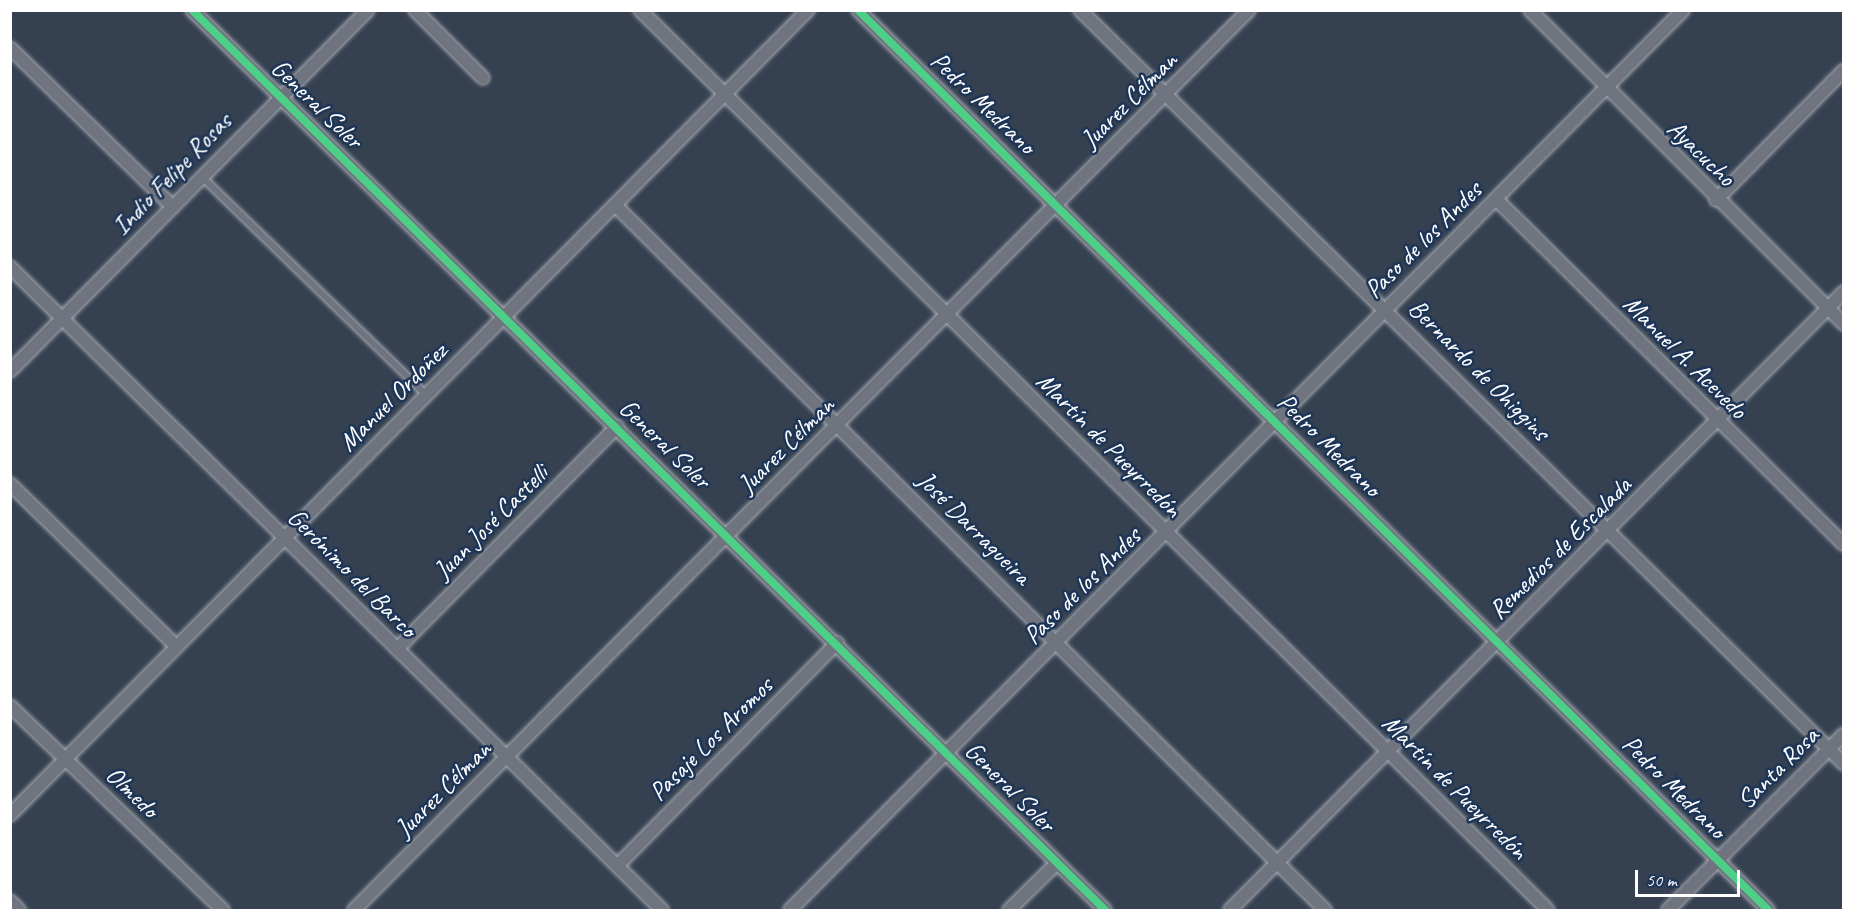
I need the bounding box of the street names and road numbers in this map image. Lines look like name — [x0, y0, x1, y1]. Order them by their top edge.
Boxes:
street label: Juarez Célman — [1074, 45, 1184, 155]
street label: Pedro Medrano — [924, 46, 1042, 160]
street label: General Soler — [265, 53, 369, 155]
street label: Indio Felipe Rosas — [106, 107, 238, 241]
street label: Ayacucho — [1661, 113, 1741, 193]
street label: Paso de los Andes — [1358, 175, 1488, 305]
street label: Manuel A. Acevedo — [1617, 289, 1753, 425]
street label: Bernardo de Ohiggins — [1402, 293, 1556, 447]
street label: Manuel Ordoñez — [332, 336, 454, 458]
street label: Martín de Pueyrredón — [1030, 366, 1188, 524]
street label: Pedro Medrano — [1271, 387, 1387, 503]
street label: Juarez Célman — [731, 390, 841, 500]
street label: General Soler — [613, 393, 717, 495]
street label: Juan José Castelli — [427, 458, 555, 586]
street label: José Darragueira — [911, 465, 1037, 591]
street label: Remedios de Escalada — [1482, 470, 1638, 626]
street label: Gerónimo del Barco — [281, 502, 423, 644]
street label: Paso de los Andes — [1017, 521, 1147, 651]
street label: Pasaje Los Aromos — [643, 671, 779, 807]
street label: Martín de Pueyrredón — [1376, 708, 1534, 866]
street label: Santa Rosa — [1731, 721, 1825, 815]
street label: Pedro Medrano — [1616, 729, 1732, 845]
street label: Juarez Célman — [388, 734, 498, 844]
street label: General Soler — [958, 735, 1062, 839]
street label: Olmedo — [99, 759, 165, 825]

